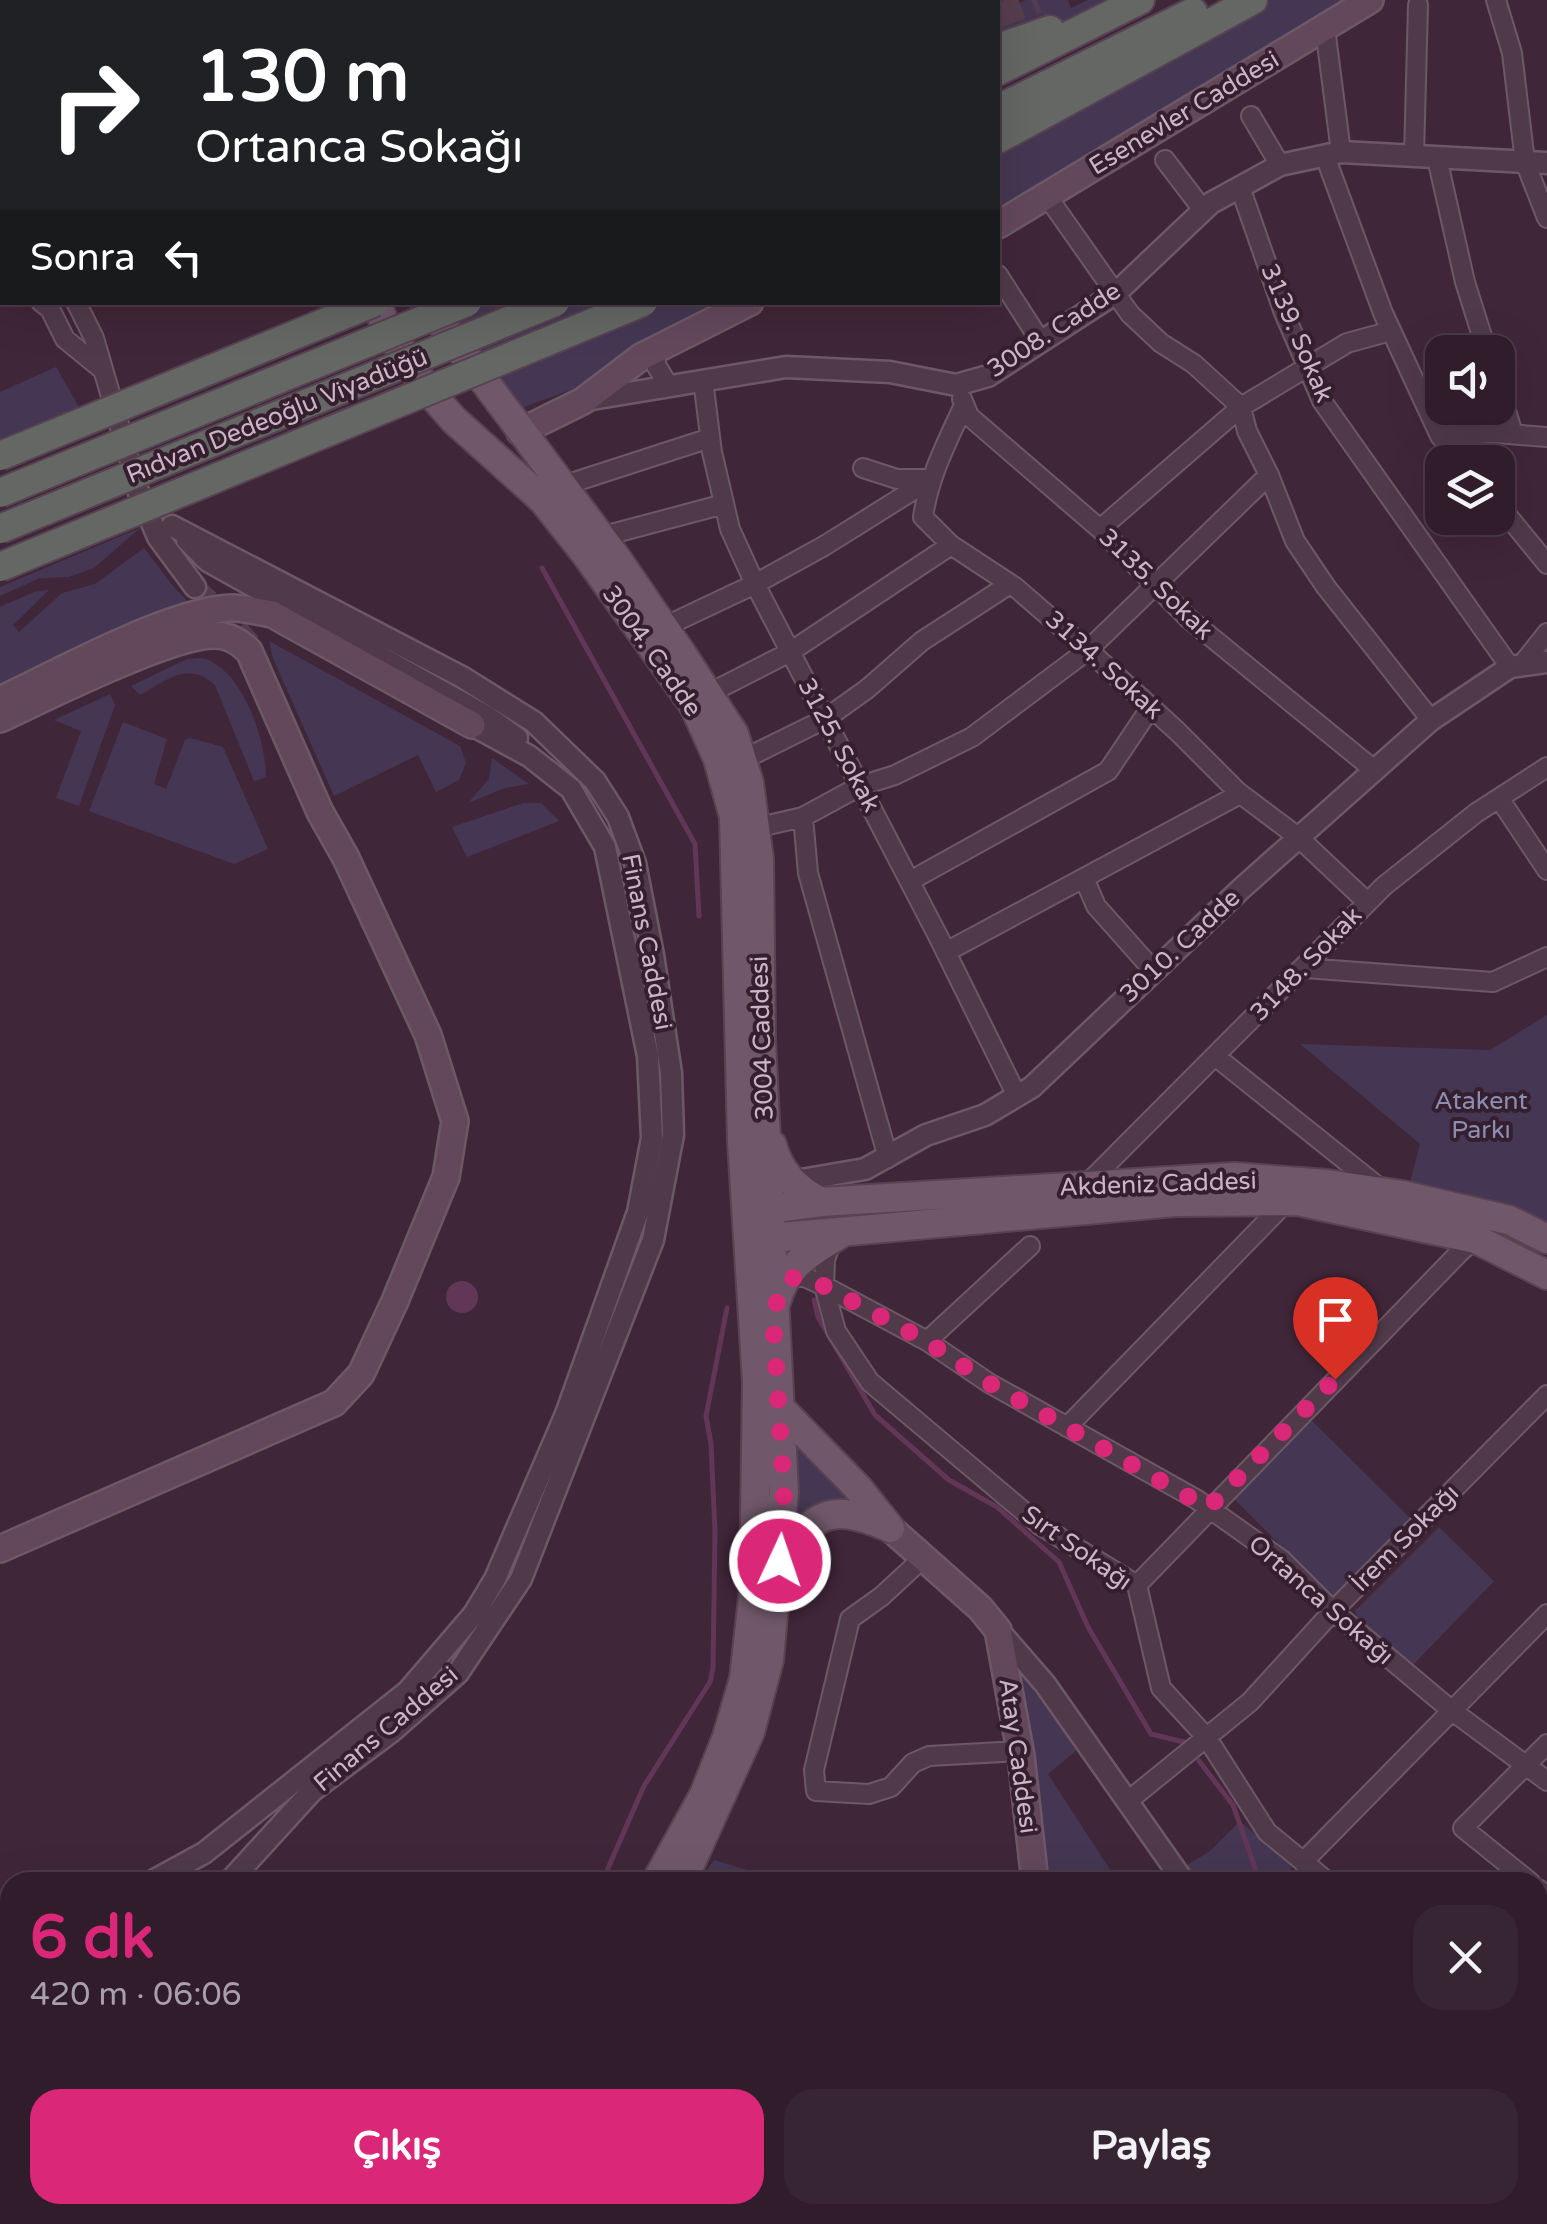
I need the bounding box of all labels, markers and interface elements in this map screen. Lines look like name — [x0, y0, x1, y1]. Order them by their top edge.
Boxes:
text: 130 m — [195, 36, 409, 120]
icon: right — [30, 40, 160, 170]
street label: Esenevler Caddesi — [1084, 44, 1284, 182]
text: Ortanca Sokağı — [195, 121, 523, 175]
icon: left — [156, 230, 211, 285]
text: Sonra — [30, 235, 136, 281]
street label: 3139. Sokak — [1254, 259, 1340, 407]
street label: 3008. Cadde — [982, 276, 1126, 384]
map controls — [1425, 335, 1515, 535]
button: sound — [1425, 335, 1515, 425]
street label: Rıdvan Dedeoğlu Viyadüğü — [122, 342, 432, 490]
button: layers — [1425, 445, 1515, 535]
street label: 3135. Sokak — [1093, 522, 1219, 646]
street label: 3004. Cadde — [596, 580, 708, 722]
street label: 3134. Sokak — [1039, 605, 1169, 725]
street label: 3125. Sokak — [791, 673, 887, 817]
street label: Finans Caddesi — [615, 851, 679, 1033]
street label: 3010. Cadde — [1114, 883, 1246, 1009]
street label: 3148. Sokak — [1244, 901, 1368, 1027]
street label: 3004 Caddesi — [744, 955, 780, 1121]
park label: Atakent Parkı — [1434, 1086, 1528, 1145]
street label: Akdeniz Caddesi — [1059, 1166, 1257, 1202]
pin — [1293, 1277, 1378, 1380]
icon: arrive — [1308, 1292, 1363, 1347]
street label: İrem Sokağı — [1345, 1478, 1465, 1598]
street label: Sırt Sokağı — [1016, 1499, 1138, 1597]
position arrow — [728, 1509, 832, 1613]
street label: Ortanca Sokağı — [1242, 1529, 1400, 1671]
street label: Finans Caddesi — [308, 1660, 464, 1798]
street label: Atay Caddesi — [992, 1676, 1044, 1836]
text: 6 dk — [30, 1902, 154, 1974]
button: close — [1413, 1905, 1518, 2010]
text: 420 m · 06:06 — [30, 1976, 242, 2014]
button: Çıkış — [30, 2089, 764, 2204]
button: Paylaş — [784, 2089, 1518, 2204]

